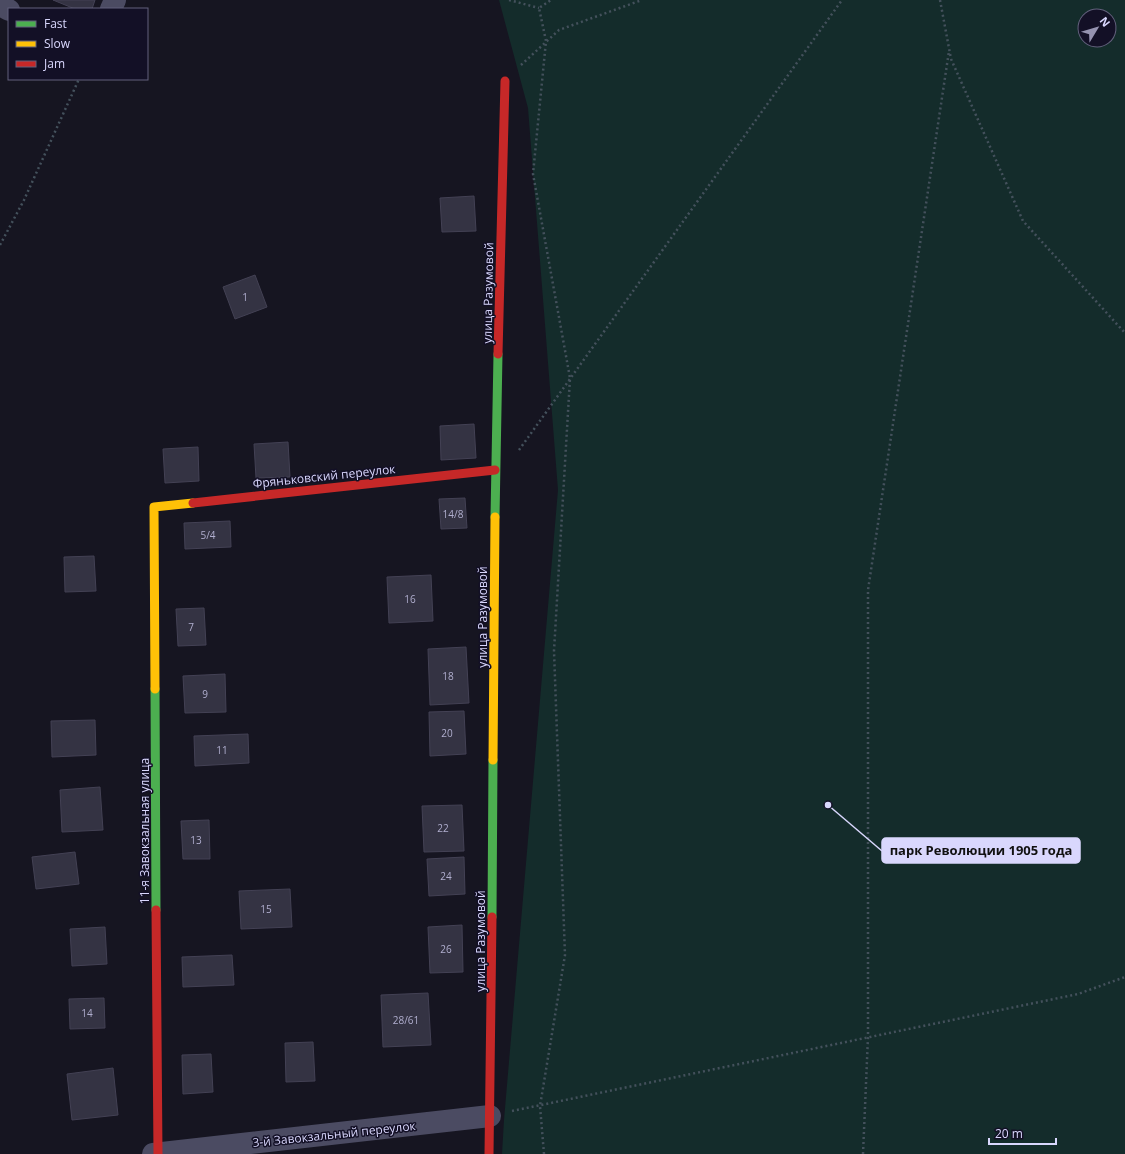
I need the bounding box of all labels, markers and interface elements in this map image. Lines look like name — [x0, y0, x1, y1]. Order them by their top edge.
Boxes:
legend — [8, 8, 148, 80]
north arrow — [1077, 8, 1117, 48]
text: N — [1097, 13, 1114, 30]
text: Fast — [44, 15, 67, 32]
text: Slow — [44, 35, 71, 52]
text: Jam — [43, 55, 65, 72]
street label: улица Разумовой — [479, 242, 497, 344]
house number: 1 — [242, 290, 248, 304]
street label: Фряньковский переулок — [252, 460, 397, 492]
house number: 14/8 — [443, 507, 464, 521]
house number: 5/4 — [200, 528, 216, 542]
street label: улица Разумовой — [474, 566, 491, 668]
house number: 16 — [404, 592, 416, 606]
house number: 7 — [188, 620, 194, 634]
house number: 18 — [442, 669, 454, 683]
house number: 9 — [202, 687, 208, 701]
house number: 20 — [441, 726, 453, 740]
house number: 11 — [216, 743, 228, 757]
street label: 11-я Завокзальная улица — [136, 758, 153, 904]
house number: 22 — [437, 821, 449, 835]
house number: 13 — [190, 833, 202, 847]
callout: парк Революции 1905 года — [882, 838, 1080, 863]
text: парк Революции 1905 года — [890, 841, 1072, 859]
house number: 24 — [440, 869, 452, 883]
street label: улица Разумовой — [472, 890, 489, 992]
house number: 15 — [260, 902, 272, 916]
house number: 26 — [440, 942, 452, 956]
house number: 14 — [81, 1006, 93, 1020]
house number: 28/61 — [393, 1013, 419, 1027]
street label: 3-й Завокзальный переулок — [252, 1117, 417, 1151]
scale bar — [989, 1120, 1056, 1146]
text: 20 m — [995, 1125, 1023, 1142]

